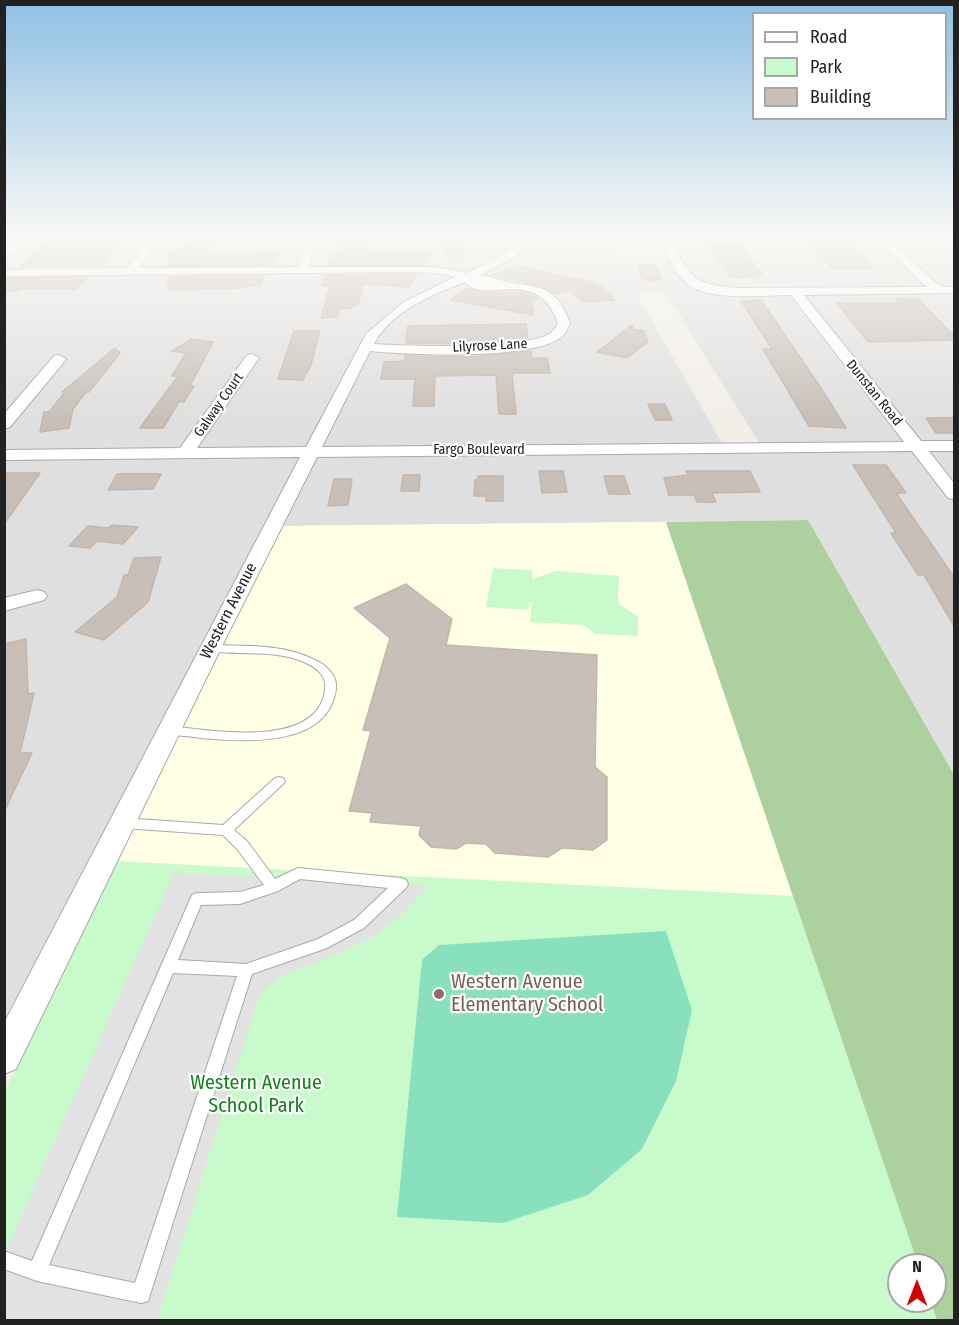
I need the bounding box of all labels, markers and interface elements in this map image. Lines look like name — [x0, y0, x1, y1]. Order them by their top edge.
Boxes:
legend — [752, 12, 947, 120]
text: Road — [810, 26, 847, 48]
text: Park — [810, 56, 842, 78]
text: Building — [810, 86, 871, 108]
street label: Lilyrose Lane — [452, 336, 528, 356]
street label: Dunstan Road — [842, 357, 906, 429]
street label: Galway Court — [191, 370, 247, 440]
street label: Fargo Boulevard — [433, 442, 525, 458]
street label: Western Avenue — [197, 560, 261, 662]
place label: Western Avenue Elementary School — [451, 970, 603, 1017]
marker: Western Avenue Elementary School — [432, 987, 446, 1001]
park label: Western Avenue School Park — [190, 1071, 322, 1118]
north arrow — [887, 1253, 947, 1313]
text: N — [912, 1257, 922, 1276]

